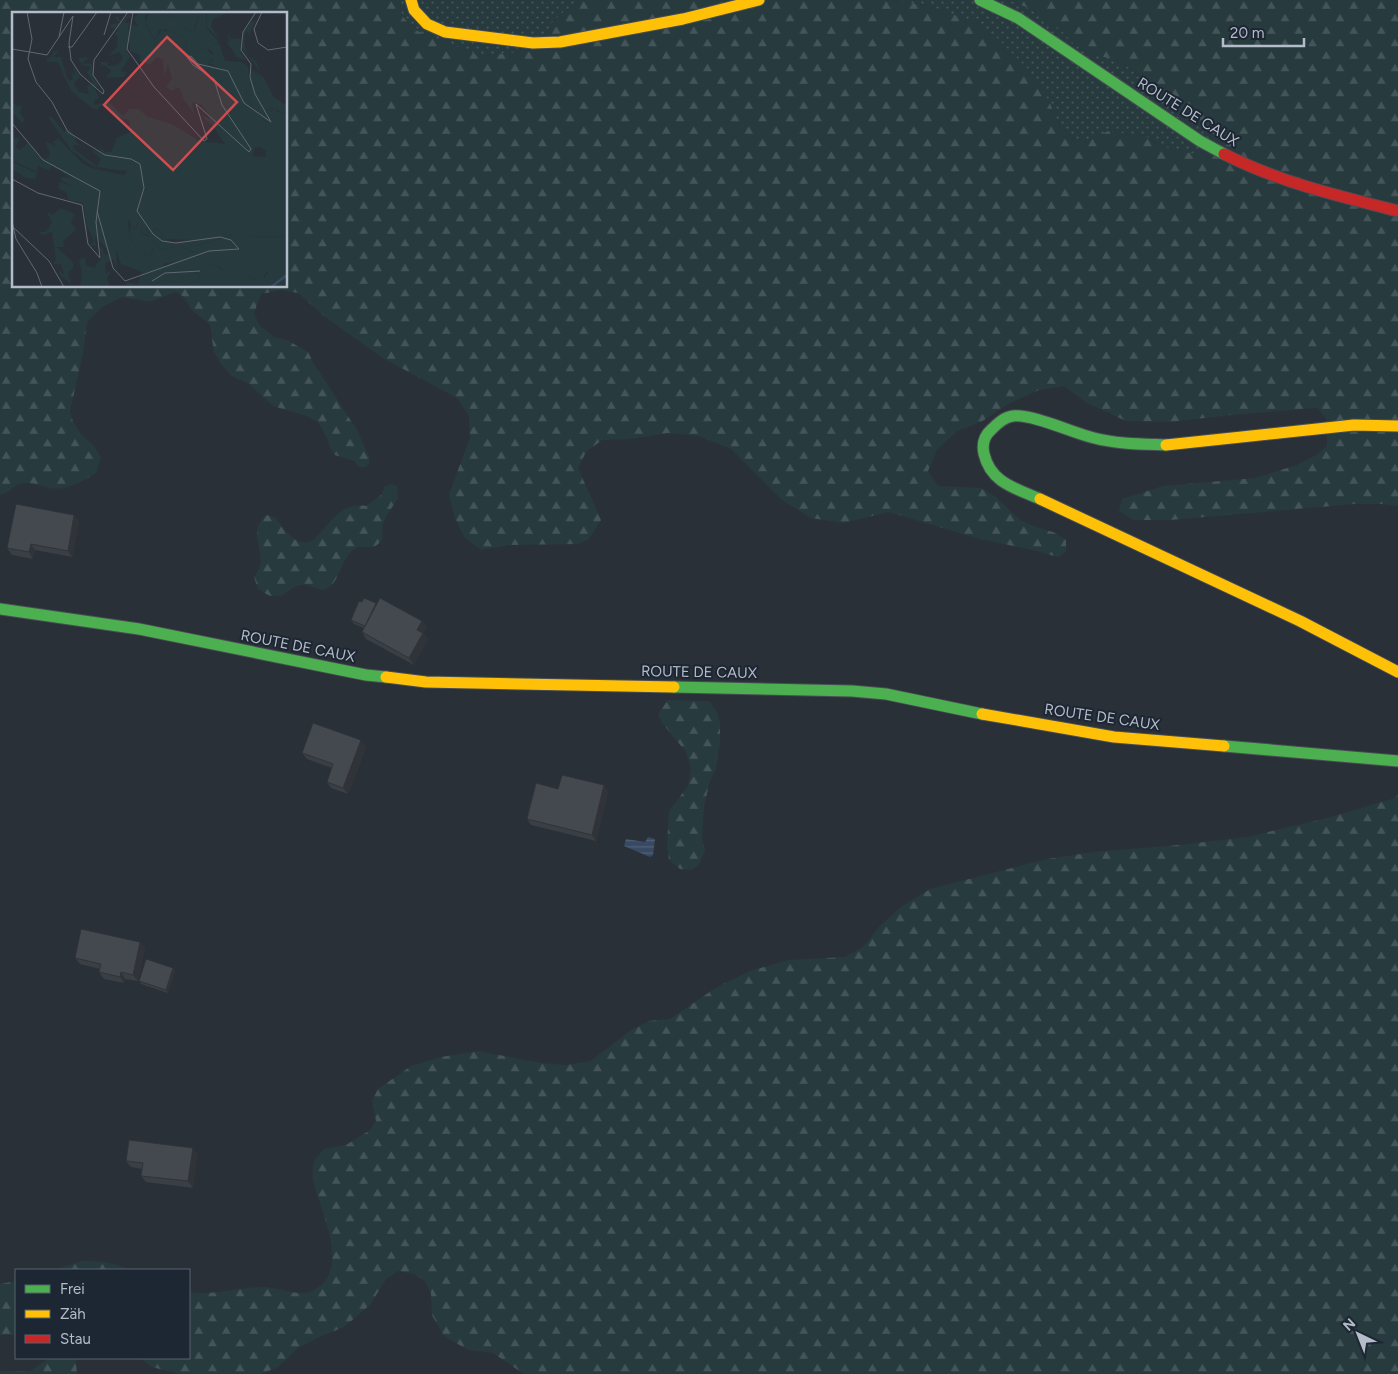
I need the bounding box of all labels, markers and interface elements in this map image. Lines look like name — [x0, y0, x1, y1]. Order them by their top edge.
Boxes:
inset map — [12, 12, 288, 288]
scale bar — [1223, 15, 1304, 47]
text: 20 m — [1230, 24, 1264, 42]
street label: ROUTE DE CAUX — [1134, 74, 1243, 151]
street label: ROUTE DE CAUX — [239, 626, 357, 666]
street label: ROUTE DE CAUX — [641, 662, 758, 682]
street label: ROUTE DE CAUX — [1043, 700, 1161, 734]
legend — [15, 1269, 190, 1359]
text: Frei — [60, 1280, 85, 1298]
text: Zäh — [60, 1305, 86, 1323]
north arrow — [1333, 1309, 1383, 1359]
text: N — [1340, 1315, 1359, 1335]
text: Stau — [60, 1330, 91, 1348]

